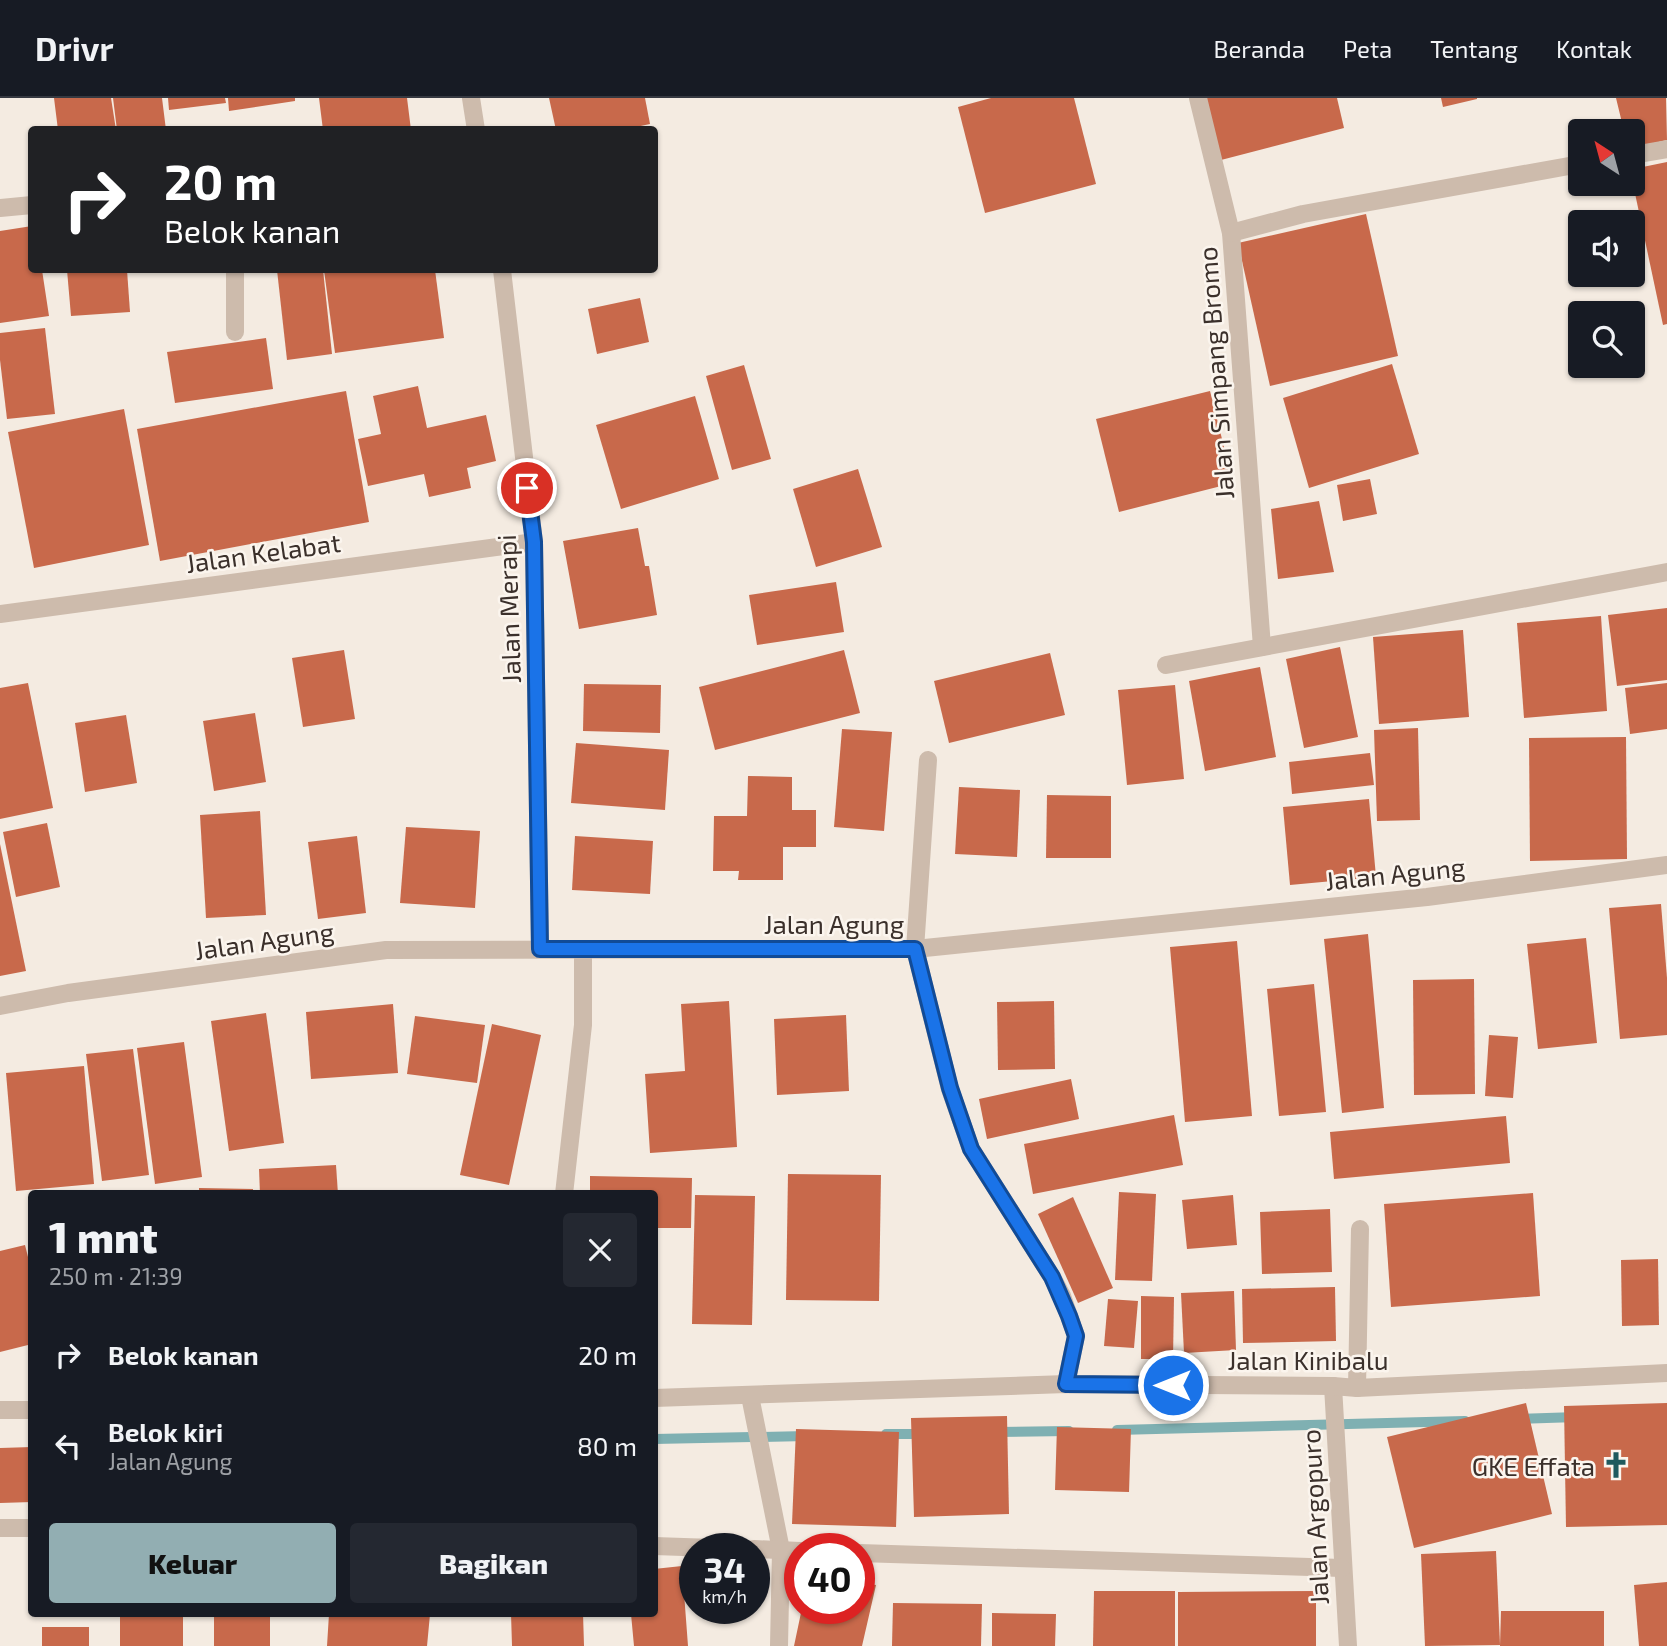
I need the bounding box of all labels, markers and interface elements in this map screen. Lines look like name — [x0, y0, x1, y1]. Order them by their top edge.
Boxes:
text: Drivr — [35, 28, 114, 68]
text: Beranda — [1214, 34, 1305, 63]
text: Peta — [1343, 34, 1392, 63]
text: Tentang — [1430, 34, 1518, 63]
text: Kontak — [1556, 34, 1632, 63]
north arrow — [1568, 119, 1645, 196]
map controls — [1568, 119, 1645, 378]
text: 20 m — [164, 151, 277, 210]
icon: right — [49, 154, 140, 245]
button: sound — [1568, 210, 1645, 287]
text: Belok kanan — [164, 211, 340, 249]
street label: Jalan Simpang Bromo — [1191, 246, 1239, 500]
button: search — [1568, 301, 1645, 378]
pin — [497, 458, 557, 518]
icon: arrive — [508, 469, 546, 507]
street label: Jalan Kelabat — [184, 526, 342, 578]
street label: Jalan Merapi — [490, 534, 526, 684]
street label: Jalan Agung — [1324, 850, 1466, 896]
street label: Jalan Agung — [764, 908, 904, 939]
street label: Jalan Agung — [192, 915, 336, 965]
text: 1 mnt — [49, 1211, 158, 1261]
button: close — [563, 1213, 637, 1287]
text: 250 m · 21:39 — [49, 1262, 183, 1290]
icon: right — [49, 1336, 87, 1374]
text: Belok kanan — [108, 1339, 259, 1370]
text: 20 m — [578, 1339, 637, 1370]
street label: Jalan Kinibalu — [1227, 1344, 1389, 1375]
position arrow — [1136, 1348, 1210, 1422]
text: Belok kiri — [108, 1416, 223, 1447]
icon: left — [49, 1427, 87, 1465]
street label: Jalan Argopuro — [1294, 1428, 1334, 1606]
text: 80 m — [577, 1430, 637, 1461]
text: Jalan Agung — [108, 1447, 232, 1475]
place label: GKE Effata — [1472, 1450, 1595, 1481]
church icon: GKE Effata — [1601, 1450, 1631, 1480]
button: Keluar — [49, 1523, 336, 1603]
button: Bagikan — [350, 1523, 637, 1603]
speed limit sign: 40 — [784, 1533, 875, 1624]
text: 34 — [703, 1548, 746, 1590]
text: km/h — [702, 1585, 747, 1607]

